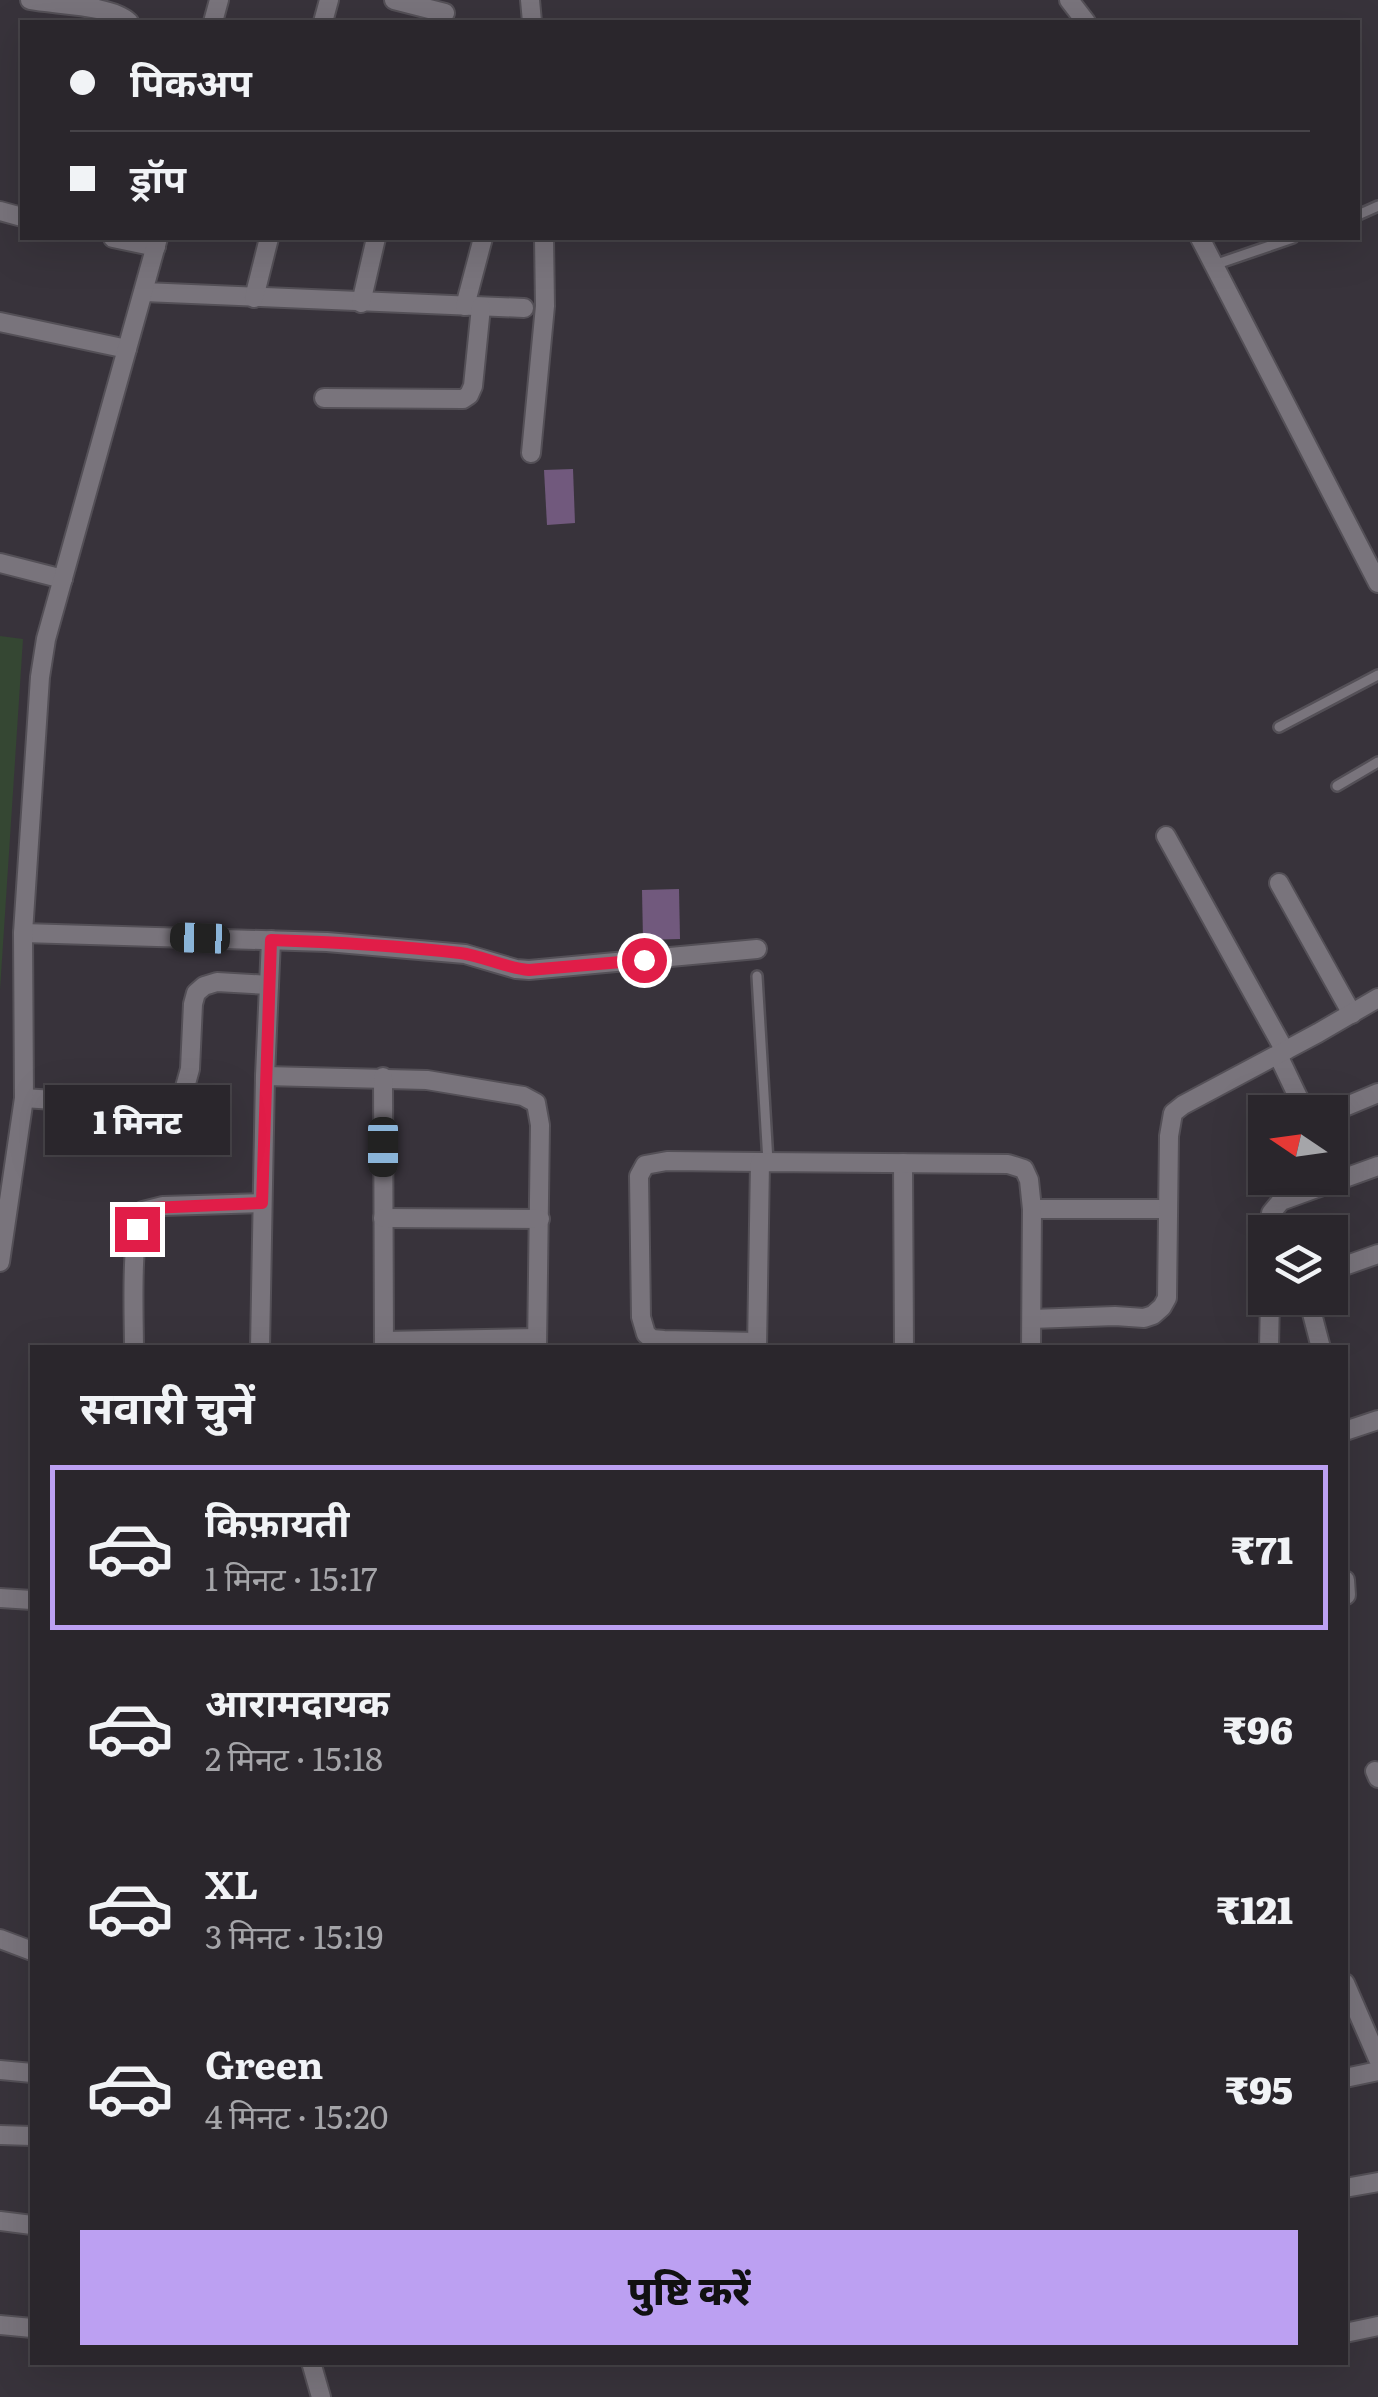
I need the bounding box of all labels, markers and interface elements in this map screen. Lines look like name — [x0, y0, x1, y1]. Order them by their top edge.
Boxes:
text: पिकअप — [130, 52, 252, 109]
text: ड्रॉप — [130, 148, 186, 205]
car — [169, 922, 231, 954]
route start — [622, 938, 667, 983]
callout: 1 मिनट — [44, 1084, 230, 1154]
north arrow — [1248, 1095, 1348, 1195]
map controls — [1248, 1095, 1348, 1315]
text: 1 मिनट — [93, 1096, 182, 1144]
car — [368, 1117, 398, 1177]
route end — [115, 1207, 160, 1252]
button: layers — [1248, 1215, 1348, 1315]
text: सवारी चुनें — [80, 1371, 255, 1438]
text: किफ़ायती — [205, 1492, 349, 1549]
icon: car — [85, 1503, 175, 1593]
text: ₹71 — [1231, 1519, 1293, 1576]
text: 1 मिनट · 15:17 — [205, 1553, 377, 1601]
text: आरामदायक — [205, 1672, 389, 1729]
icon: car — [85, 1683, 175, 1773]
text: ₹96 — [1223, 1699, 1293, 1756]
text: 2 मिनट · 15:18 — [205, 1733, 383, 1781]
text: XL — [205, 1854, 258, 1911]
icon: car — [85, 1863, 175, 1953]
text: ₹121 — [1216, 1879, 1293, 1936]
text: 3 मिनट · 15:19 — [205, 1911, 383, 1959]
text: Green — [205, 2034, 323, 2091]
icon: car — [85, 2043, 175, 2133]
text: ₹95 — [1225, 2059, 1293, 2116]
text: 4 मिनट · 15:20 — [205, 2091, 388, 2139]
button: पुष्टि करें — [80, 2230, 1298, 2345]

